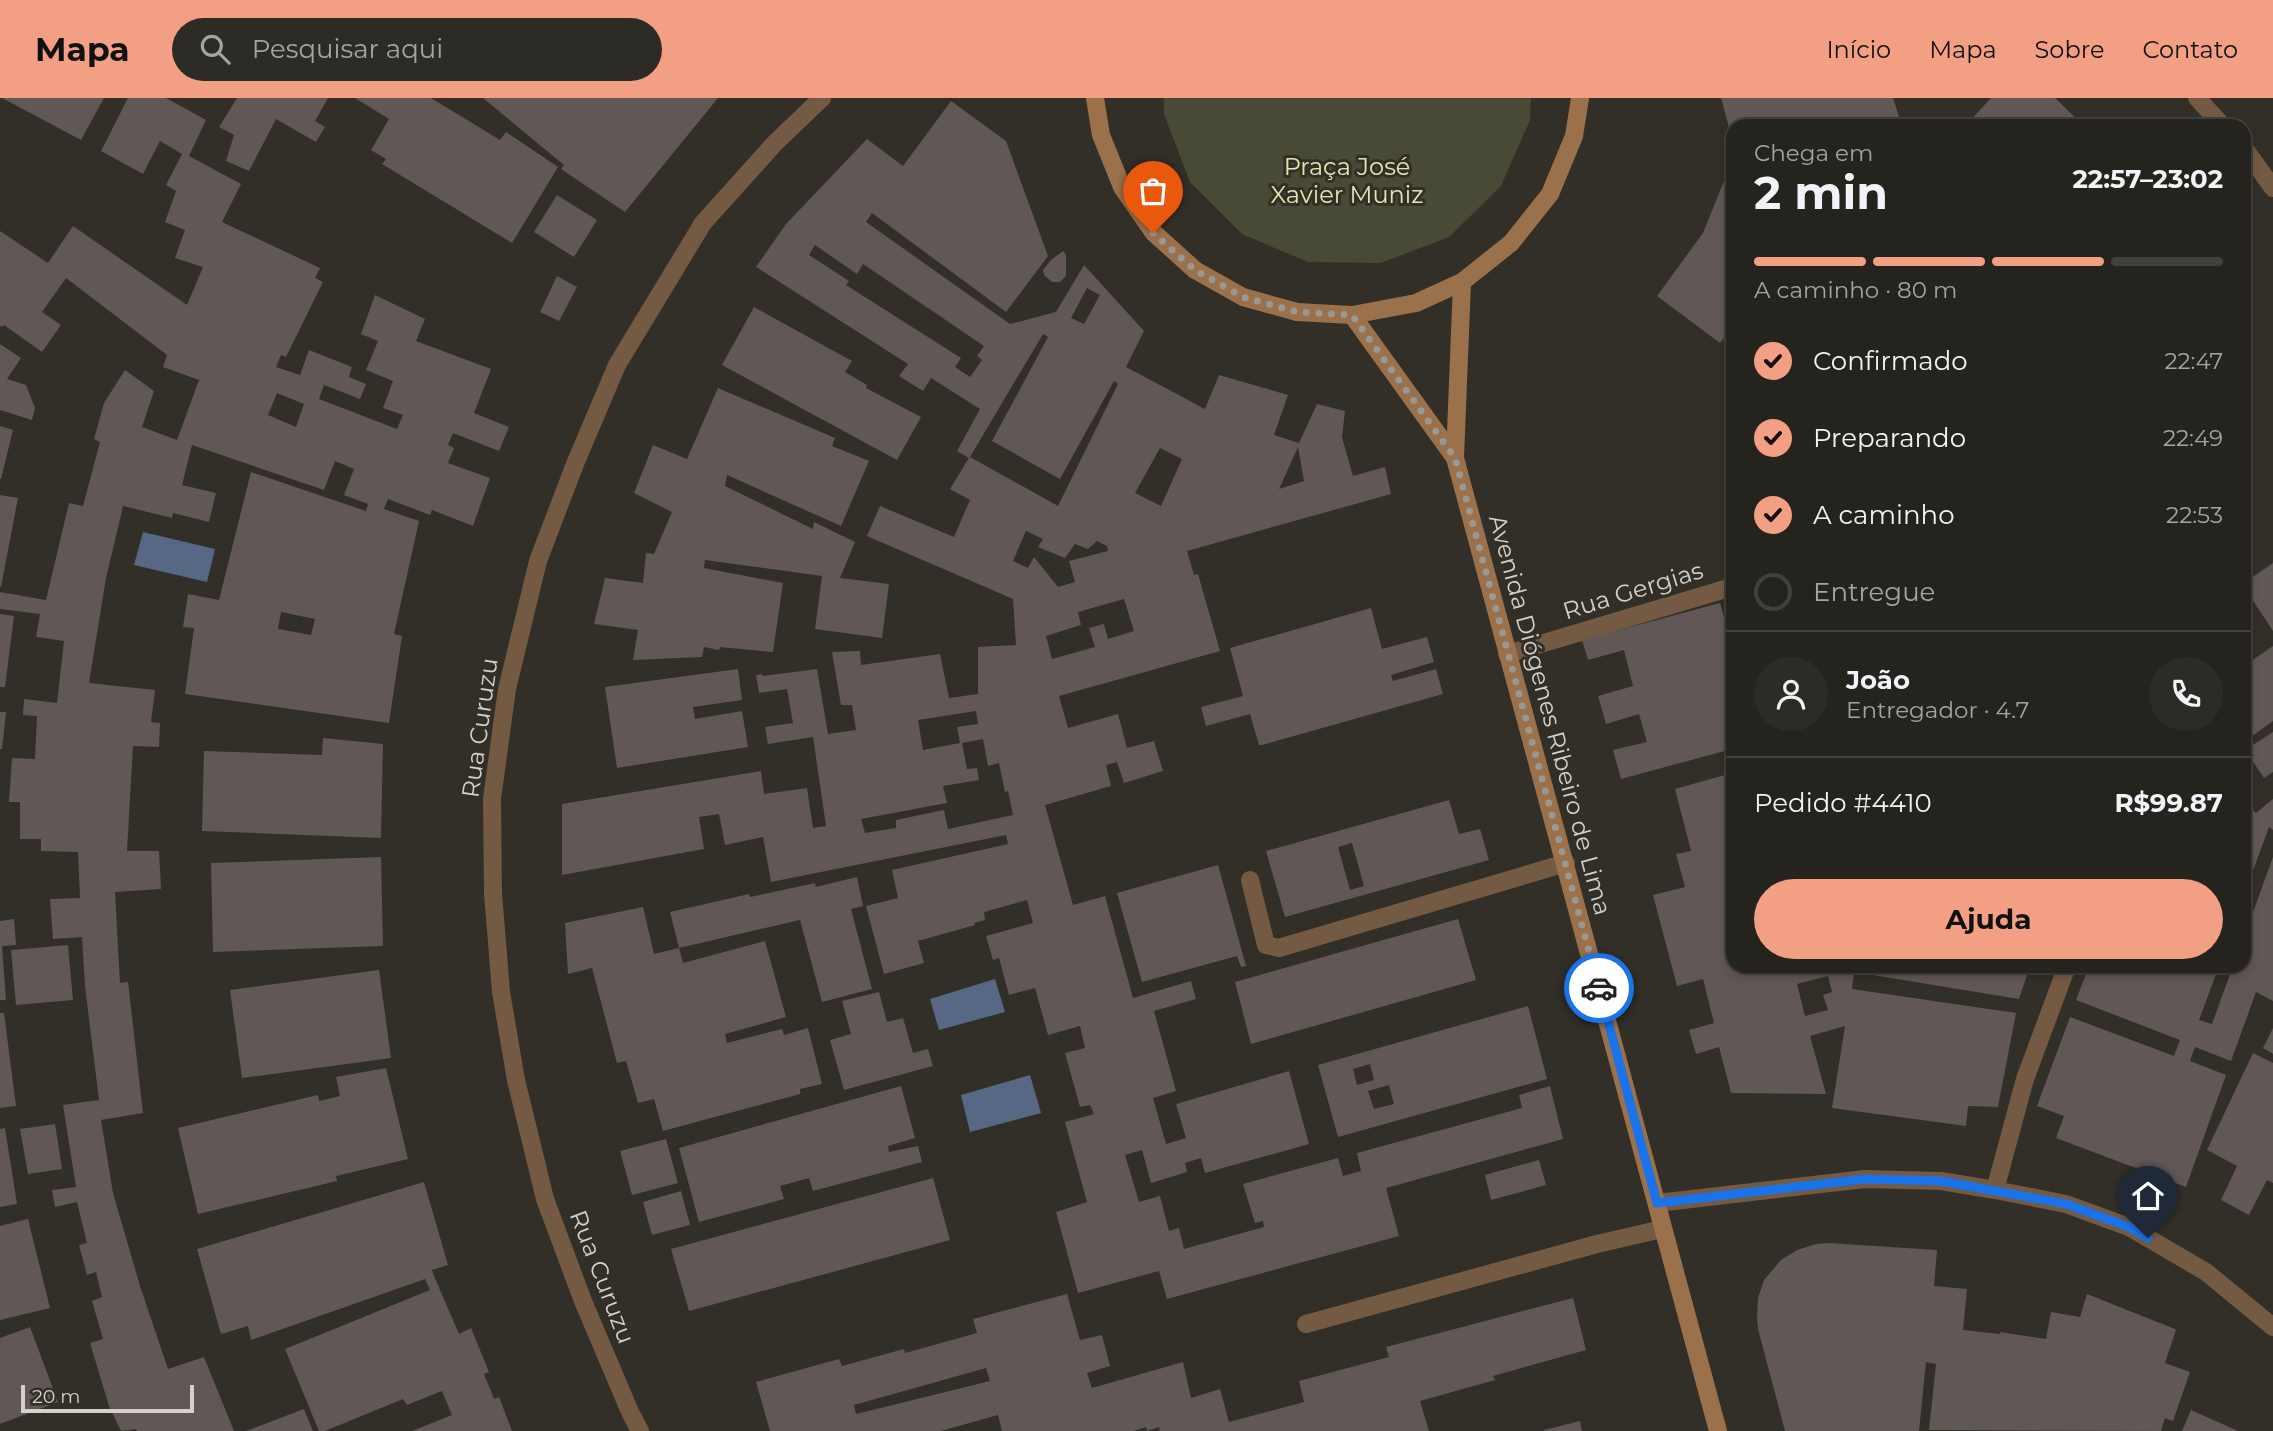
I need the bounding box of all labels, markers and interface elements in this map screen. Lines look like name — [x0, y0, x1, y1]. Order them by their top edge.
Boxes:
search box — [172, 18, 662, 81]
text: Mapa — [35, 29, 130, 69]
icon: search — [196, 30, 234, 68]
text: Pesquisar aqui — [252, 33, 443, 65]
text: Início — [1826, 35, 1891, 64]
text: Mapa — [1929, 35, 1997, 64]
text: Sobre — [2035, 35, 2104, 64]
text: Contato — [2142, 35, 2238, 64]
text: Chega em — [1754, 139, 1873, 167]
park label: Praça José Xavier Muniz — [1270, 152, 1424, 209]
pin — [1123, 161, 1183, 233]
text: 22:57–23:02 — [2073, 163, 2223, 195]
text: 2 min — [1754, 164, 1888, 221]
icon: bag — [1134, 172, 1172, 210]
text: A caminho · 80 m — [1754, 276, 1957, 304]
icon: check — [1754, 342, 1792, 380]
text: Confirmado — [1813, 345, 1968, 377]
text: 22:47 — [2164, 347, 2223, 375]
icon: check — [1754, 419, 1792, 457]
text: Preparando — [1813, 422, 1966, 454]
text: 22:49 — [2163, 424, 2223, 452]
icon: check — [1754, 496, 1792, 534]
text: A caminho — [1813, 499, 1954, 531]
text: 22:53 — [2166, 501, 2223, 529]
street label: Avenida Diógenes Ribeiro de Lima — [1483, 512, 1618, 918]
street label: Rua Gergias — [1559, 555, 1706, 626]
text: Entregue — [1813, 576, 1935, 608]
street label: Rua Curuzu — [455, 656, 504, 800]
button: person — [1754, 657, 1828, 731]
button: phone — [2149, 657, 2223, 731]
text: João — [1846, 664, 1910, 696]
text: Entregador · 4.7 — [1846, 696, 2029, 724]
text: Pedido #4410 — [1754, 787, 1932, 819]
text: R$99.87 — [2114, 787, 2223, 819]
button: Ajuda — [1754, 879, 2223, 959]
courier — [1564, 953, 1634, 1023]
icon: car — [1580, 969, 1618, 1007]
pin — [2118, 1166, 2178, 1238]
icon: home — [2129, 1177, 2167, 1215]
street label: Rua Curuzu — [564, 1206, 641, 1348]
scale bar — [21, 1382, 194, 1414]
text: 20 m — [32, 1385, 80, 1408]

